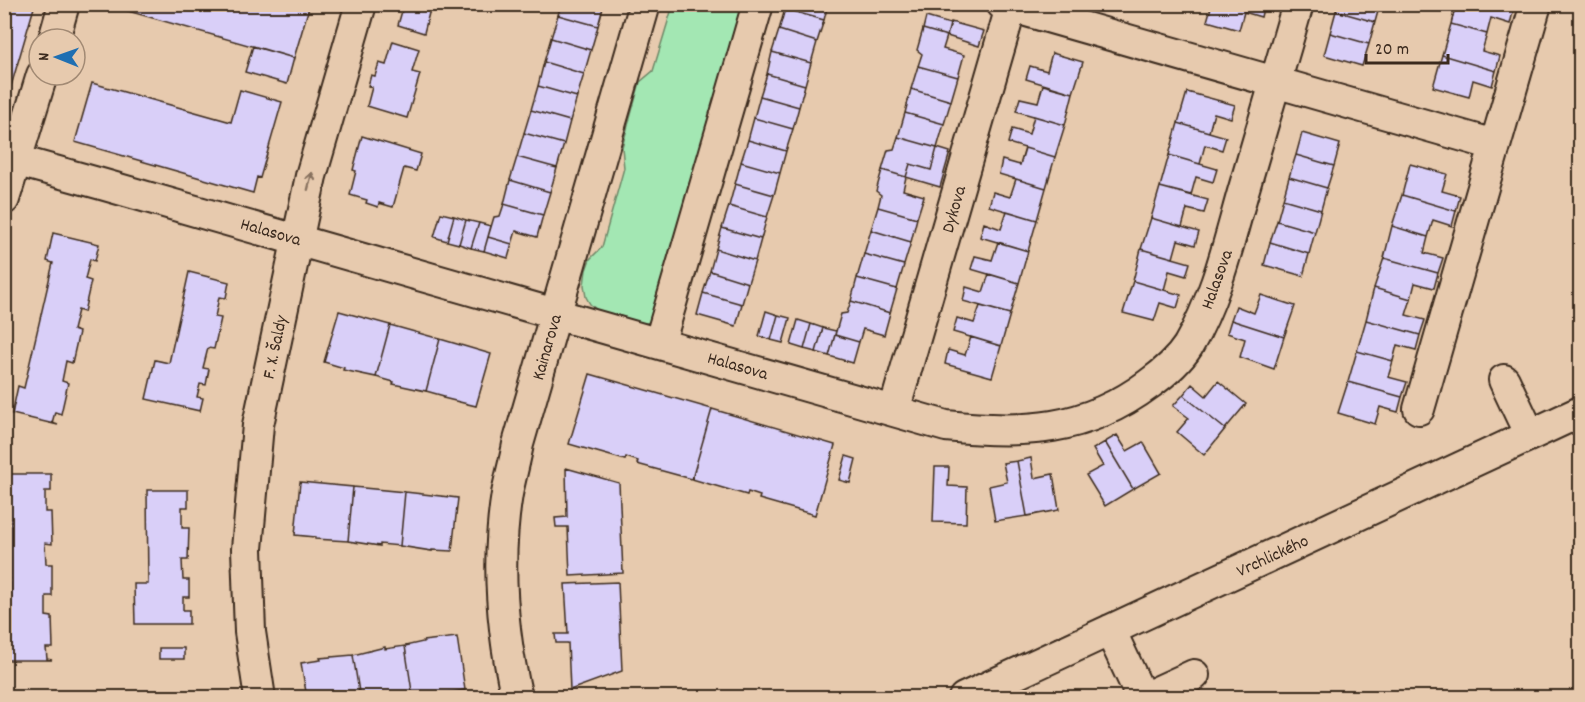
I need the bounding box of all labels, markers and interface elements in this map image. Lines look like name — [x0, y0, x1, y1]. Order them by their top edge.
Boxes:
north arrow — [27, 27, 87, 87]
scale bar — [1366, 27, 1448, 65]
text: 20 m — [1375, 38, 1409, 63]
text: N — [33, 53, 56, 61]
one-way arrow — [304, 172, 316, 191]
street label: Dykova — [937, 183, 974, 236]
street label: Halasova — [237, 213, 304, 254]
street label: Halasova — [1196, 246, 1241, 313]
street label: Kainarova — [527, 311, 570, 384]
street label: F. X. Šaldy — [258, 313, 296, 382]
street label: Halasova — [704, 347, 771, 388]
street label: Vrchlického — [1233, 530, 1313, 585]

